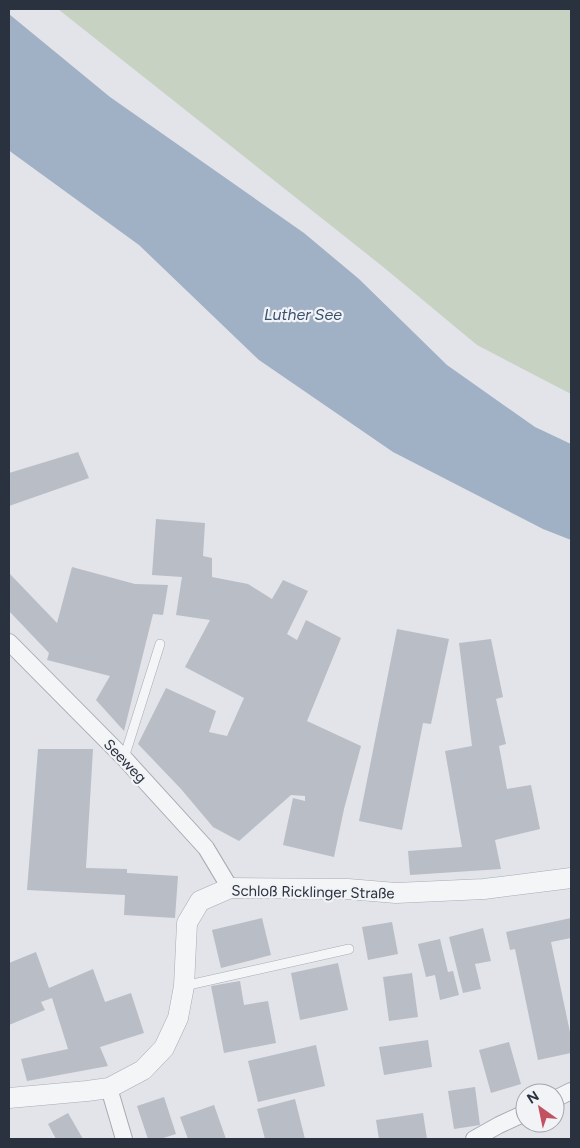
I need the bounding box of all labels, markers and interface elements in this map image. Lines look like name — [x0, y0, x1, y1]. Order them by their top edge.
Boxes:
water label: Luther See — [264, 305, 342, 324]
street label: Seeweg — [100, 735, 150, 787]
street label: Schloß Ricklinger Straße — [231, 882, 395, 902]
north arrow — [515, 1083, 565, 1133]
text: N — [524, 1087, 542, 1108]

